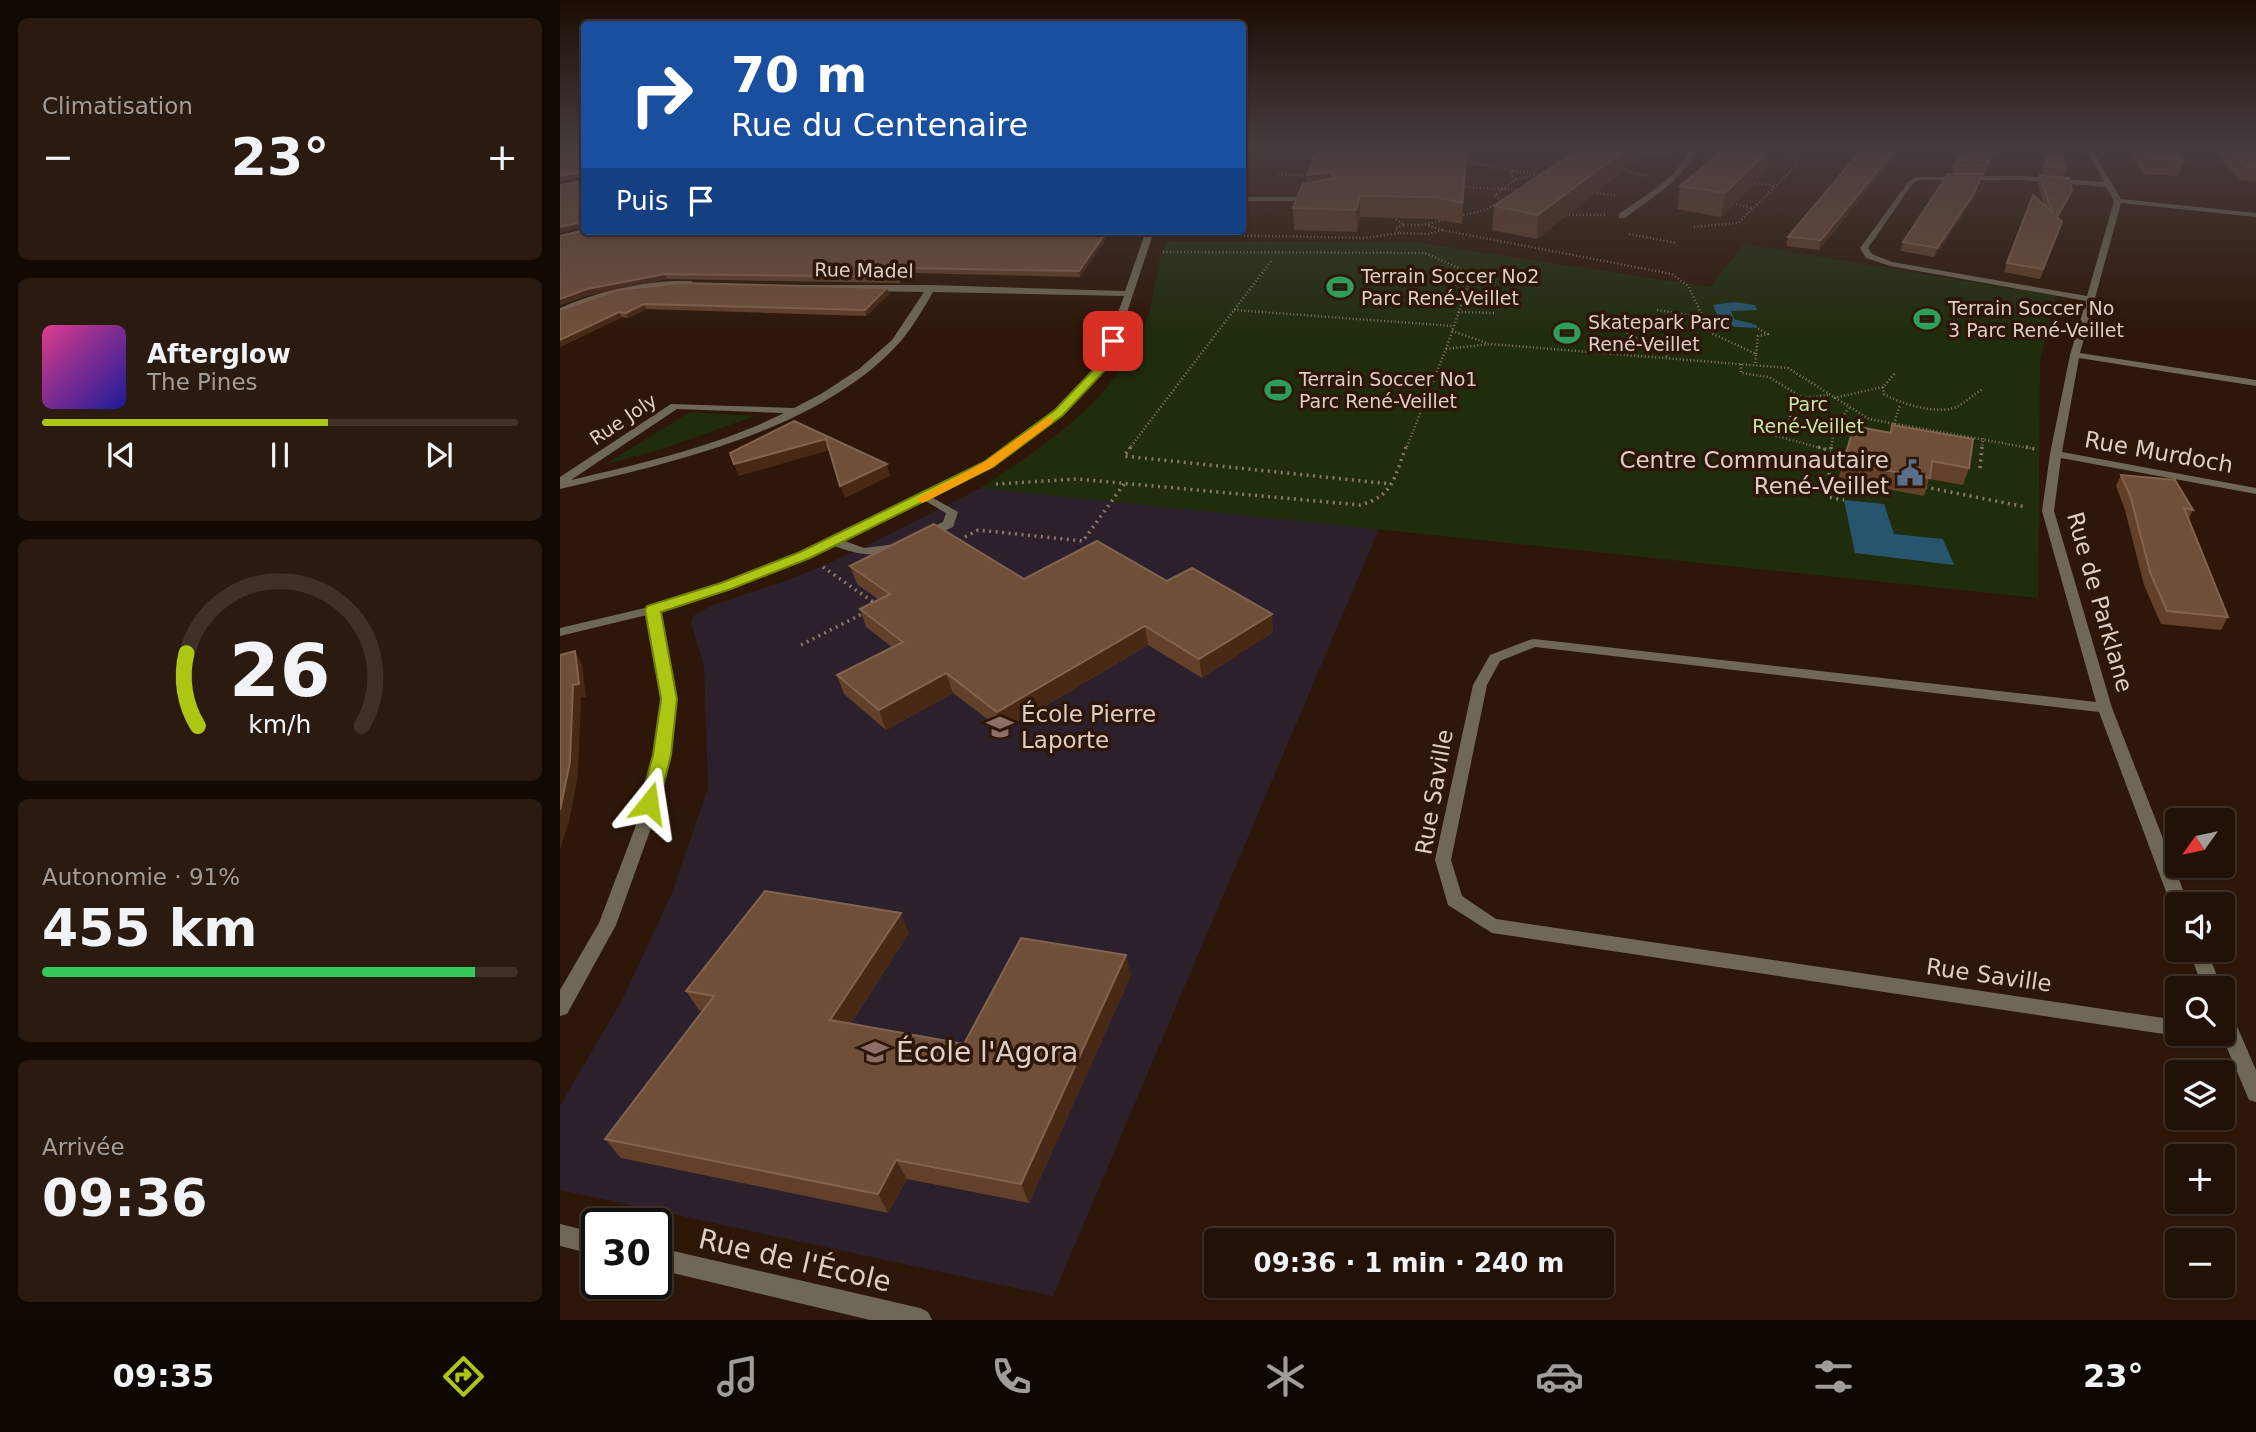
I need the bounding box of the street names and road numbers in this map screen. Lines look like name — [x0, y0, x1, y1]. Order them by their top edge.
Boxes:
street label: Rue Madel — [814, 258, 914, 282]
street label: Rue Joly — [585, 389, 661, 449]
street label: Rue Murdoch — [2083, 426, 2235, 478]
street label: Rue de Parklane — [2062, 509, 2138, 695]
street label: Rue Saville — [1410, 727, 1458, 857]
street label: Rue Saville — [1924, 953, 2054, 997]
street label: Rue de l'École — [695, 1221, 895, 1299]

